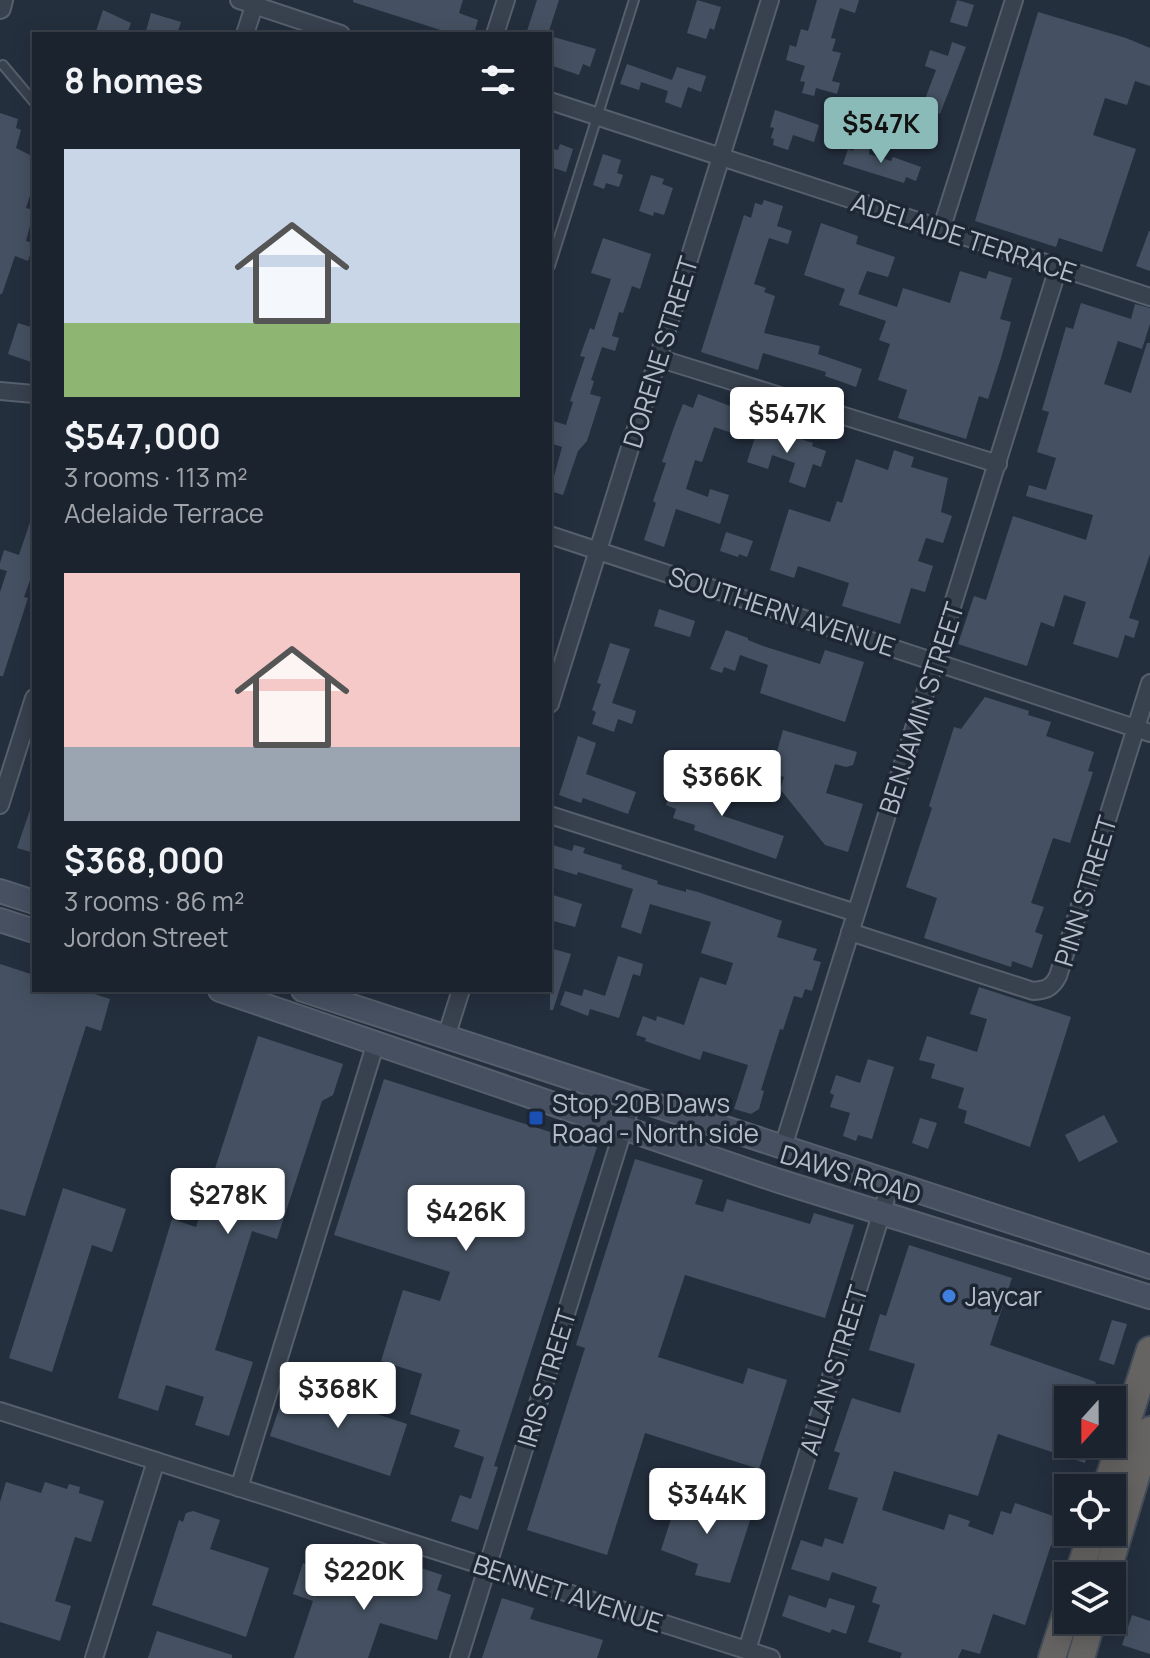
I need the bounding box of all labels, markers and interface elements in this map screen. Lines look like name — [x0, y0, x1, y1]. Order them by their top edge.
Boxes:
text: 8 homes — [64, 57, 203, 103]
icon: filters — [476, 58, 520, 102]
pin: $547K — [825, 97, 937, 165]
text: $547K — [842, 105, 920, 141]
street label: ADELAIDE TERRACE — [847, 184, 1081, 290]
icon: home — [220, 201, 364, 345]
street label: DORENE STREET — [614, 251, 706, 452]
pin: $547K — [731, 387, 843, 455]
text: $547K — [748, 395, 826, 431]
text: $547,000 — [64, 413, 221, 459]
text: 3 rooms · 113 m² — [64, 459, 248, 495]
text: Adelaide Terrace — [64, 495, 264, 531]
street label: SOUTHERN AVENUE — [664, 557, 900, 665]
street label: BENJAMIN STREET — [870, 597, 972, 818]
icon: home — [220, 625, 364, 769]
pin: $366K — [666, 750, 778, 818]
text: $366K — [682, 758, 762, 794]
street label: PINN STREET — [1045, 811, 1125, 971]
text: $368,000 — [64, 837, 225, 883]
text: 3 rooms · 86 m² — [64, 883, 244, 919]
text: Jordon Street — [64, 919, 228, 955]
place label: Stop 20B Daws Road - North side — [552, 1085, 759, 1151]
marker: Stop 20B Daws Road - North side — [527, 1109, 545, 1127]
street label: DAWS ROAD — [776, 1136, 926, 1212]
pin: $278K — [172, 1168, 284, 1236]
text: $278K — [189, 1176, 267, 1212]
pin: $426K — [410, 1185, 522, 1253]
text: $426K — [426, 1193, 506, 1229]
place label: Jaycar — [965, 1278, 1042, 1314]
street label: ALLAN STREET — [790, 1280, 876, 1459]
marker: Jaycar — [940, 1287, 958, 1305]
street label: IRIS STREET — [508, 1304, 584, 1452]
pin: $368K — [282, 1362, 394, 1430]
text: $368K — [298, 1370, 378, 1406]
north arrow — [1054, 1386, 1126, 1458]
map controls — [1054, 1386, 1126, 1634]
pin: $344K — [651, 1468, 763, 1536]
button: locate — [1054, 1474, 1126, 1546]
text: $344K — [667, 1476, 747, 1512]
pin: $220K — [308, 1544, 420, 1612]
street label: BENNET AVENUE — [469, 1545, 667, 1641]
text: $220K — [323, 1552, 405, 1588]
button: layers — [1054, 1562, 1126, 1634]

